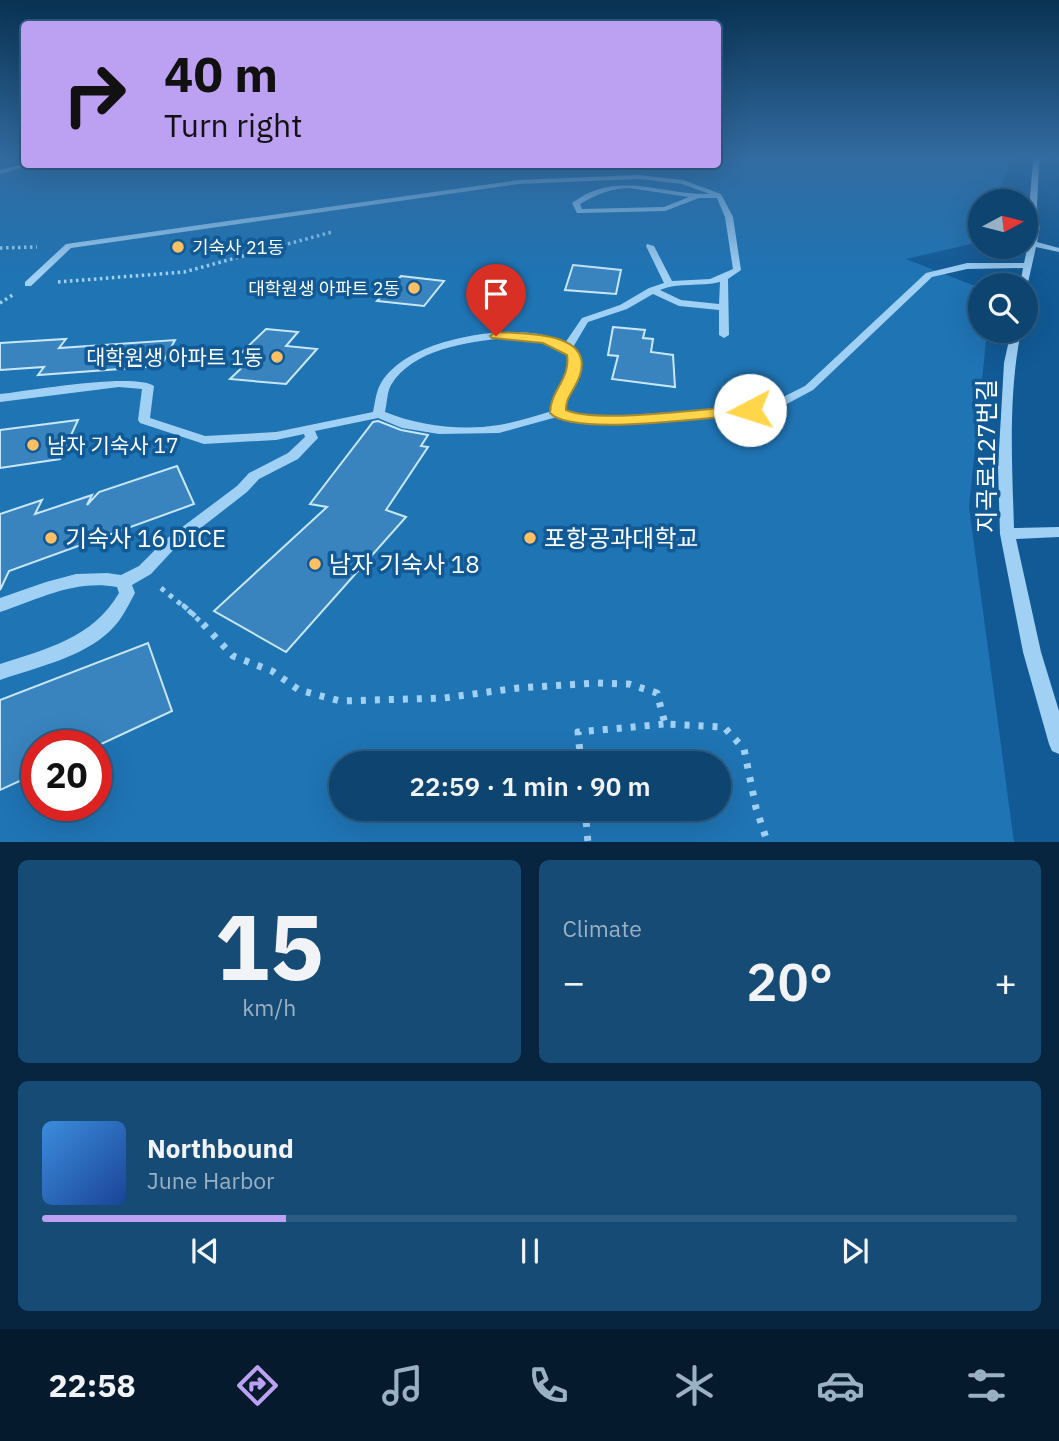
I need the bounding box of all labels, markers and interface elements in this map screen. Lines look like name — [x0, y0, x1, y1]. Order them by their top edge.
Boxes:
text: 40 m — [164, 42, 278, 105]
icon: right — [49, 49, 140, 140]
text: Turn right — [164, 104, 302, 146]
north arrow — [968, 189, 1038, 259]
map controls — [968, 189, 1038, 343]
place label: 기숙사 21동 — [192, 236, 284, 259]
marker: 기숙사 21동 — [170, 239, 186, 255]
pin — [466, 264, 526, 336]
button: search — [968, 273, 1038, 343]
icon: arrive — [477, 275, 515, 313]
place label: 대학원생 아파트 2동 — [248, 277, 400, 300]
marker: 대학원생 아파트 2동 — [406, 280, 422, 296]
place label: 대학원생 아파트 1동 — [86, 343, 263, 371]
marker: 대학원생 아파트 1동 — [269, 349, 285, 365]
position arrow — [713, 373, 787, 447]
street label: 지곡로127번길 — [970, 379, 1002, 533]
place label: 남자 기숙사 17 — [47, 431, 179, 459]
marker: 남자 기숙사 17 — [25, 437, 41, 453]
place label: 기숙사 16 DICE — [65, 522, 226, 554]
place label: 포항공과대학교 — [544, 522, 699, 554]
marker: 기숙사 16 DICE — [43, 530, 59, 546]
marker: 포항공과대학교 — [522, 530, 538, 546]
place label: 남자 기숙사 18 — [329, 548, 480, 580]
marker: 남자 기숙사 18 — [307, 556, 323, 572]
speed limit sign: 20 — [21, 730, 112, 821]
text: 22:59 · 1 min · 90 m — [409, 769, 651, 803]
text: 15 — [215, 887, 324, 1005]
text: Climate — [563, 913, 642, 943]
text: 20° — [746, 948, 833, 1015]
text: − — [563, 957, 585, 1006]
text: + — [994, 957, 1017, 1006]
text: km/h — [242, 992, 296, 1022]
text: Northbound — [147, 1131, 294, 1165]
text: June Harbor — [147, 1165, 275, 1195]
icon: previous — [186, 1232, 224, 1270]
icon: pause — [511, 1232, 549, 1270]
icon: next — [836, 1232, 874, 1270]
icon: directions — [233, 1361, 282, 1410]
icon: music — [378, 1361, 427, 1410]
icon: phone — [524, 1361, 573, 1410]
icon: climate — [670, 1361, 719, 1410]
icon: car — [816, 1361, 865, 1410]
icon: filters — [962, 1361, 1011, 1410]
text: 22:58 — [48, 1364, 136, 1406]

